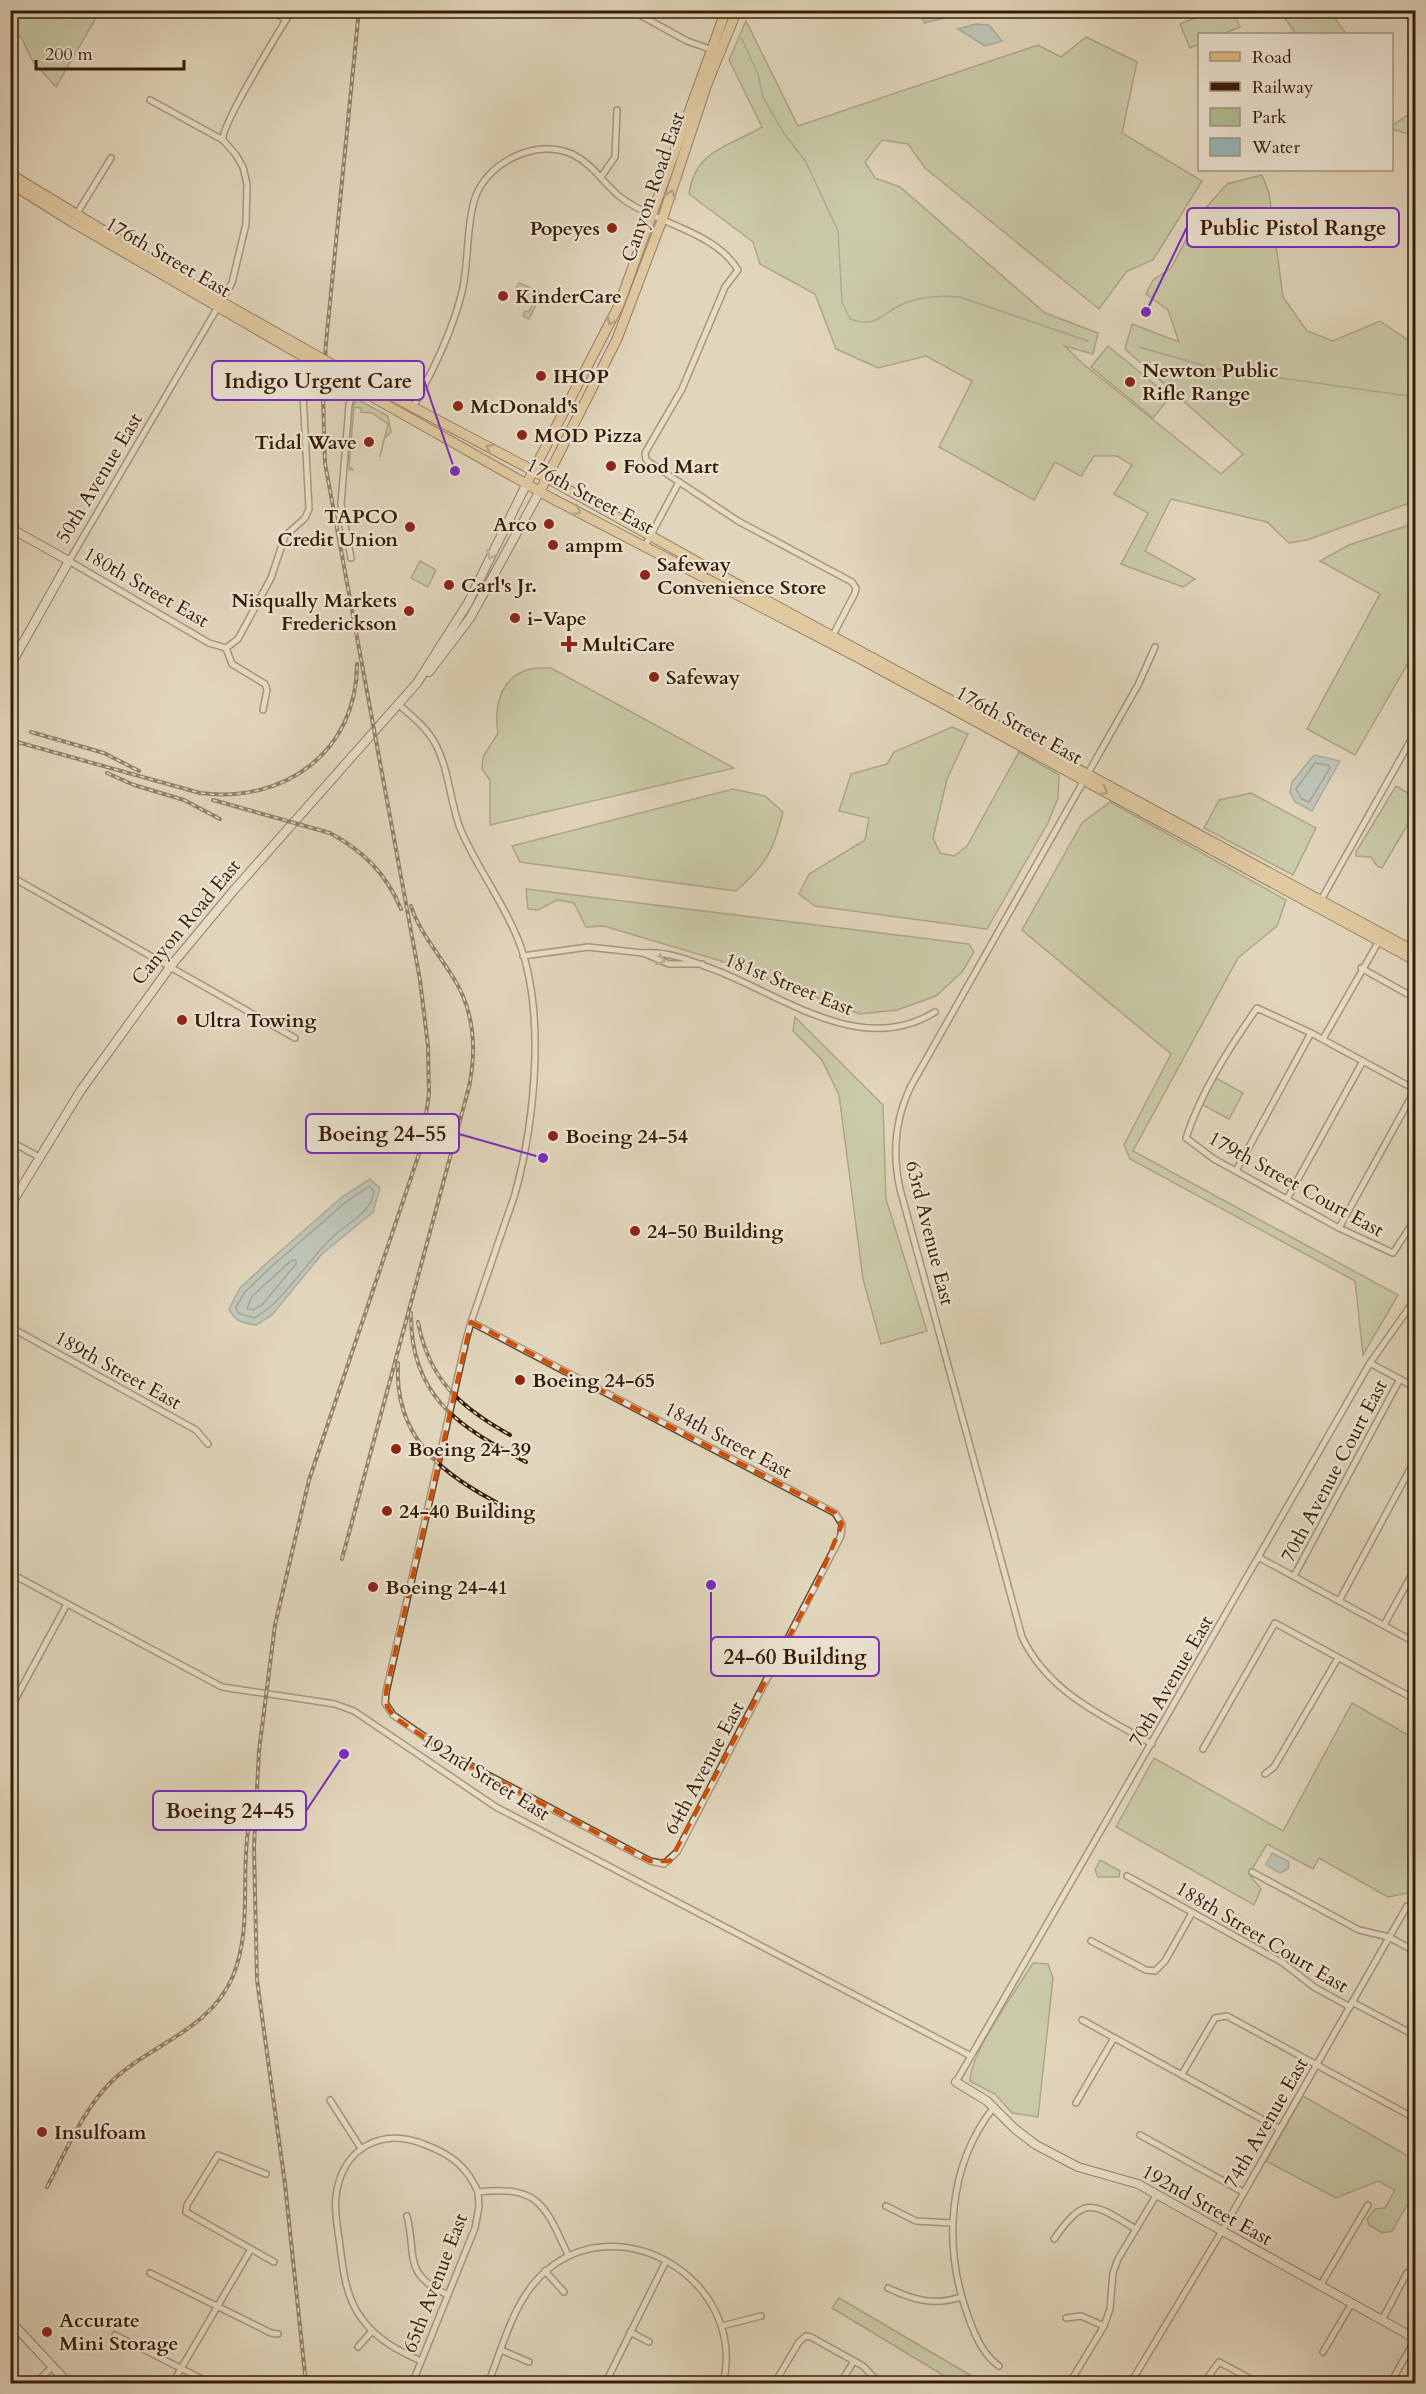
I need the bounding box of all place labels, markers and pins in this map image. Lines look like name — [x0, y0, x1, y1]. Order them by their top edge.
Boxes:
callout: Public Pistol Range — [1187, 208, 1399, 247]
place label: Popeyes — [530, 215, 600, 242]
marker: Popeyes — [605, 221, 619, 235]
place label: KinderCare — [515, 283, 622, 310]
marker: KinderCare — [496, 289, 510, 303]
place label: Newton Public Rifle Range — [1142, 357, 1279, 407]
callout: Indigo Urgent Care — [212, 361, 424, 400]
place label: IHOP — [553, 363, 609, 390]
marker: IHOP — [534, 369, 548, 383]
marker: Newton Public Rifle Range — [1123, 375, 1137, 389]
place label: McDonald's — [470, 393, 578, 420]
marker: McDonald's — [451, 399, 465, 413]
place label: MOD Pizza — [534, 422, 642, 449]
marker: MOD Pizza — [515, 428, 529, 442]
place label: Tidal Wave — [255, 429, 357, 456]
marker: Tidal Wave — [362, 435, 376, 449]
place label: Food Mart — [623, 453, 719, 480]
marker: Food Mart — [604, 459, 618, 473]
place label: TAPCO Credit Union — [277, 503, 398, 553]
place label: Arco — [493, 511, 537, 538]
marker: Arco — [542, 517, 556, 531]
marker: TAPCO Credit Union — [403, 520, 417, 534]
place label: ampm — [565, 532, 624, 559]
marker: ampm — [546, 538, 560, 552]
place label: Safeway Convenience Store — [657, 551, 827, 601]
marker: Safeway Convenience Store — [638, 568, 652, 582]
place label: Carl's Jr. — [461, 572, 537, 599]
marker: Carl's Jr. — [442, 578, 456, 592]
place label: Nisqually Markets Frederickson — [231, 587, 397, 637]
marker: Nisqually Markets Frederickson — [402, 604, 416, 618]
place label: i-Vape — [527, 605, 587, 632]
marker: i-Vape — [508, 611, 522, 625]
place label: MultiCare — [582, 631, 675, 658]
marker: MultiCare — [560, 635, 578, 653]
place label: Safeway — [666, 664, 741, 691]
marker: Safeway — [647, 670, 661, 684]
place label: Ultra Towing — [194, 1007, 317, 1034]
marker: Ultra Towing — [175, 1013, 189, 1027]
callout: Boeing 24-55 — [306, 1114, 459, 1153]
place label: Boeing 24-54 — [565, 1123, 688, 1150]
marker: Boeing 24-54 — [546, 1129, 560, 1143]
place label: 24-50 Building — [647, 1218, 783, 1245]
marker: 24-50 Building — [628, 1224, 642, 1238]
place label: Boeing 24-65 — [532, 1367, 655, 1394]
marker: Boeing 24-65 — [513, 1373, 527, 1387]
place label: Boeing 24-39 — [408, 1436, 531, 1463]
marker: Boeing 24-39 — [389, 1442, 403, 1456]
place label: 24-40 Building — [399, 1498, 535, 1525]
marker: 24-40 Building — [380, 1504, 394, 1518]
place label: Boeing 24-41 — [385, 1574, 508, 1601]
marker: Boeing 24-41 — [366, 1580, 380, 1594]
callout: 24-60 Building — [711, 1637, 879, 1676]
callout: Boeing 24-45 — [153, 1791, 306, 1830]
place label: Insulfoam — [54, 2119, 147, 2146]
marker: Insulfoam — [35, 2125, 49, 2139]
place label: Accurate Mini Storage — [59, 2307, 178, 2357]
marker: Accurate Mini Storage — [40, 2325, 54, 2339]

